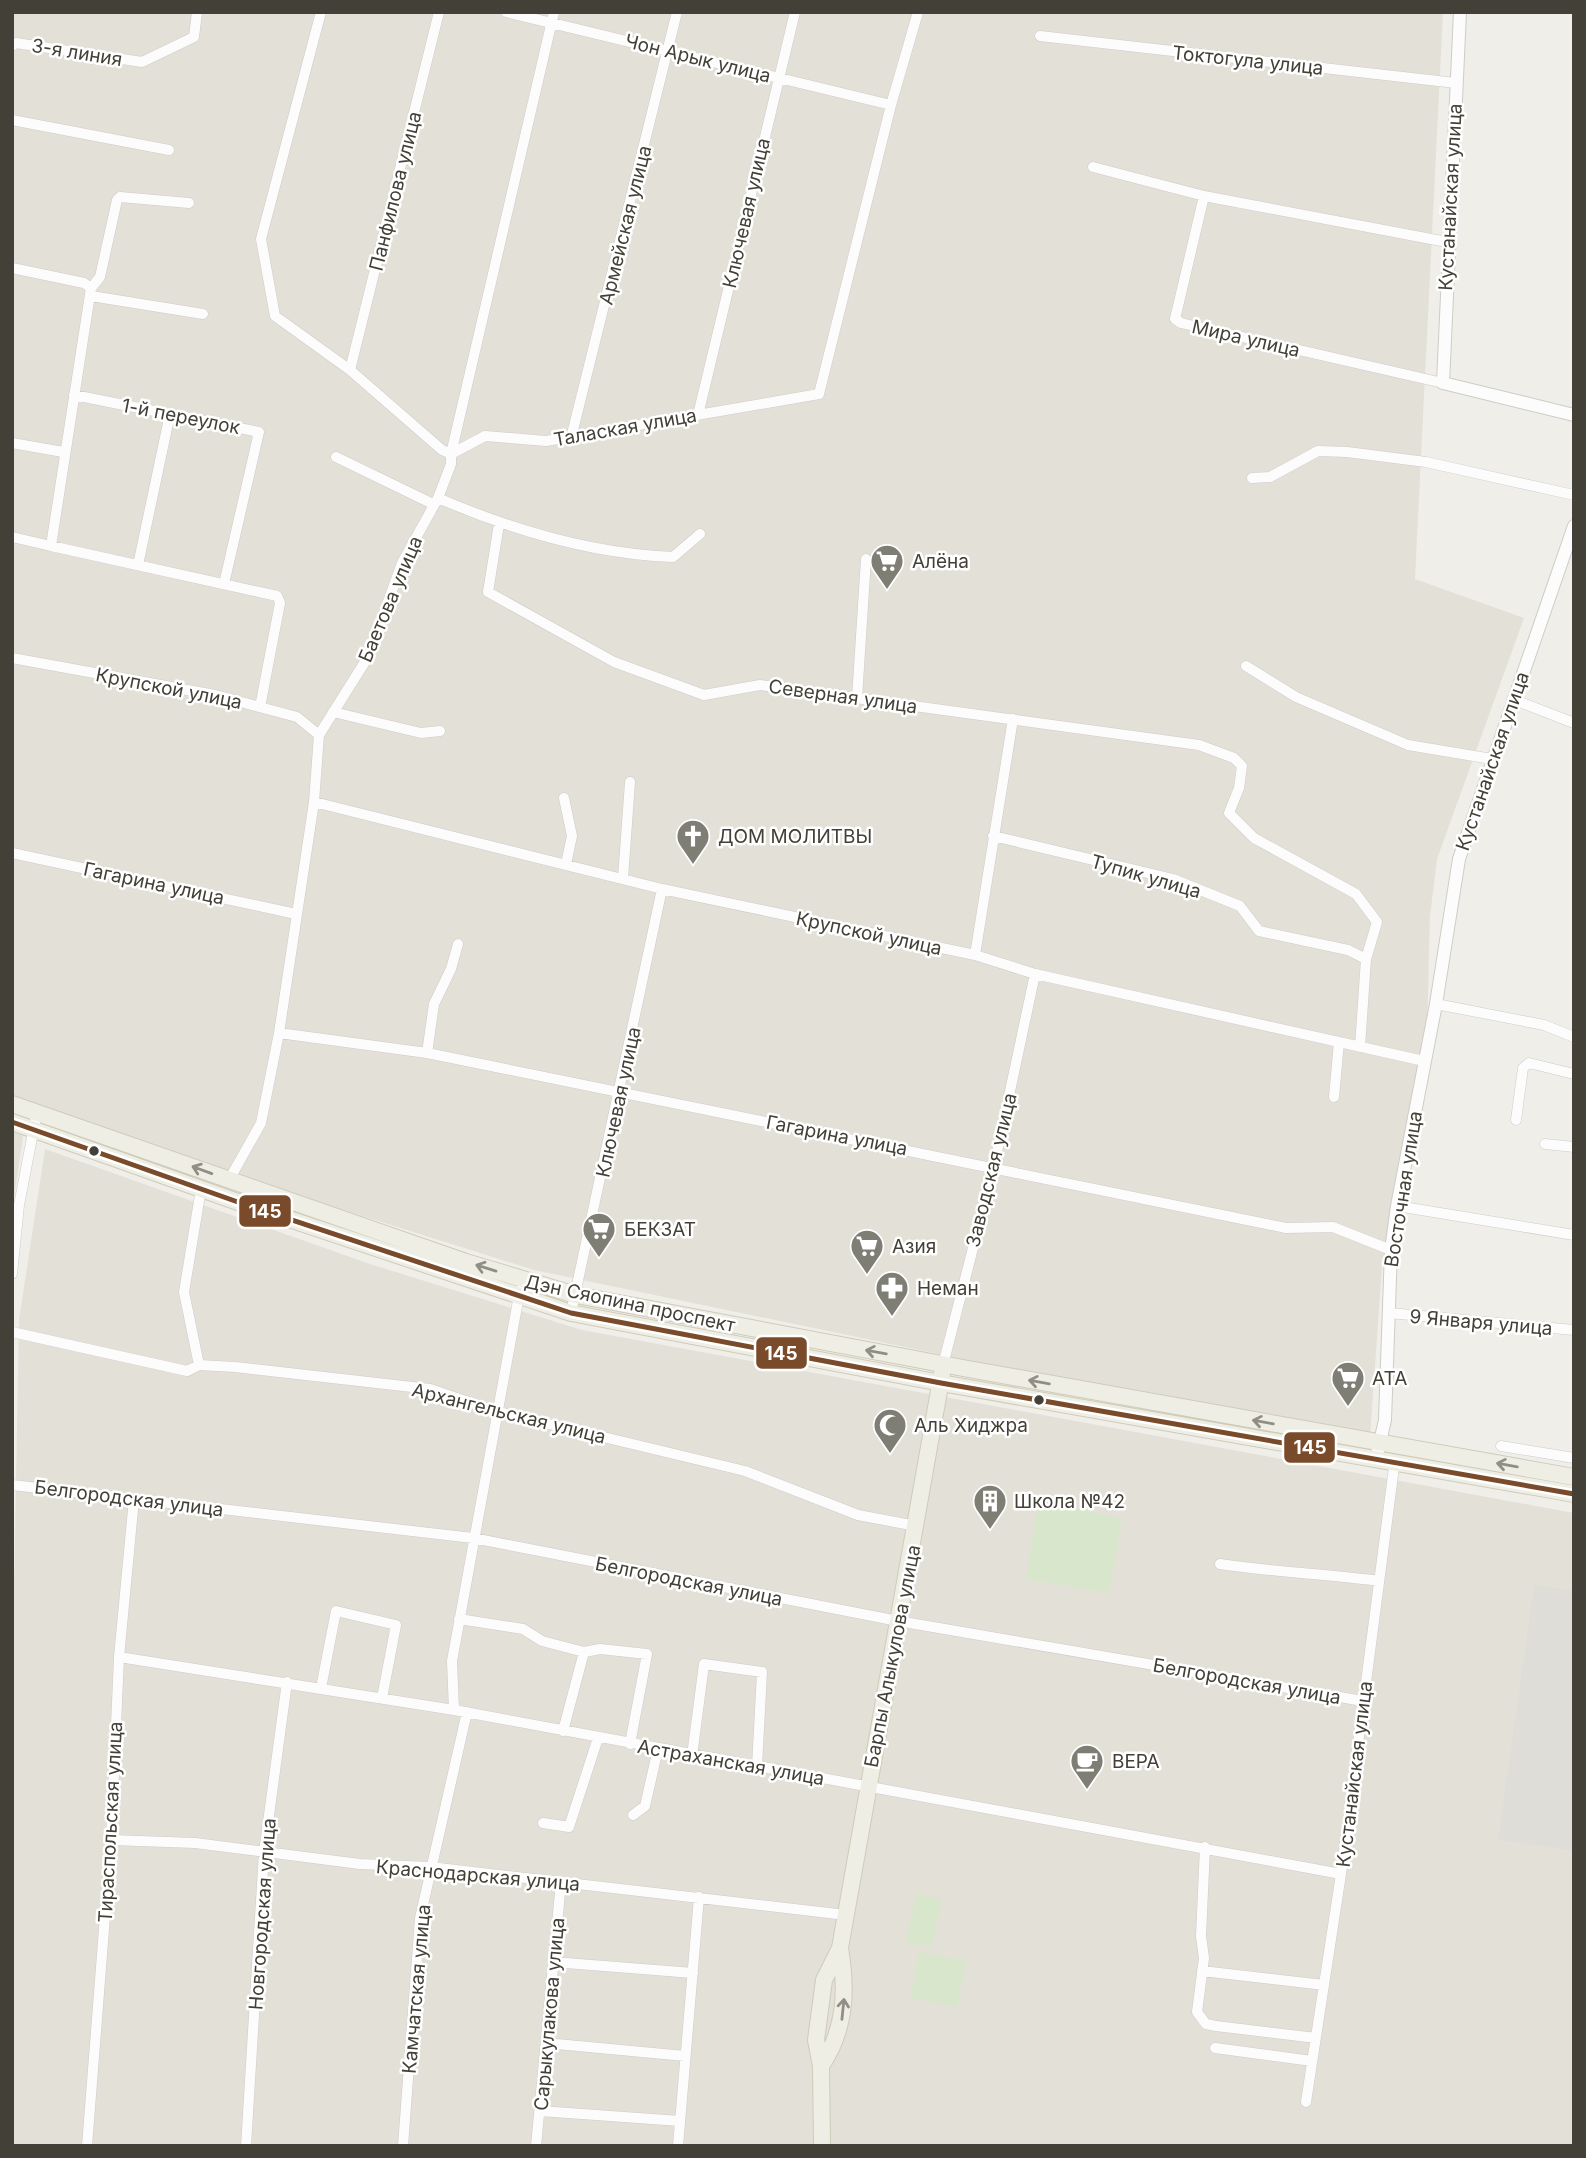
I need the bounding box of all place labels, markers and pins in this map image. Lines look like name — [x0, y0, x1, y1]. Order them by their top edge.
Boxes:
supermarket icon: Алёна — [868, 542, 906, 591]
place label: Алёна — [912, 550, 969, 573]
church icon: ДОМ МОЛИТВЫ — [674, 817, 712, 866]
place label: ДОМ МОЛИТВЫ — [718, 825, 872, 848]
unlabelled marker — [87, 1144, 101, 1158]
supermarket icon: БЕКЗАТ — [580, 1210, 618, 1259]
place label: БЕКЗАТ — [624, 1218, 696, 1241]
supermarket icon: Азия — [848, 1227, 886, 1276]
place label: Азия — [892, 1235, 936, 1258]
pharmacy icon: Неман — [873, 1269, 911, 1318]
place label: Неман — [917, 1277, 979, 1300]
supermarket icon: АТА — [1329, 1359, 1367, 1408]
place label: АТА — [1372, 1367, 1407, 1390]
unlabelled marker — [1032, 1393, 1046, 1407]
mosque icon: Аль Хиджра — [871, 1406, 909, 1455]
place label: Аль Хиджра — [914, 1414, 1028, 1437]
building icon: Школа №42 — [971, 1482, 1009, 1531]
place label: Школа №42 — [1014, 1490, 1125, 1513]
cafe icon: ВЕРА — [1068, 1742, 1106, 1791]
place label: ВЕРА — [1112, 1750, 1160, 1773]

